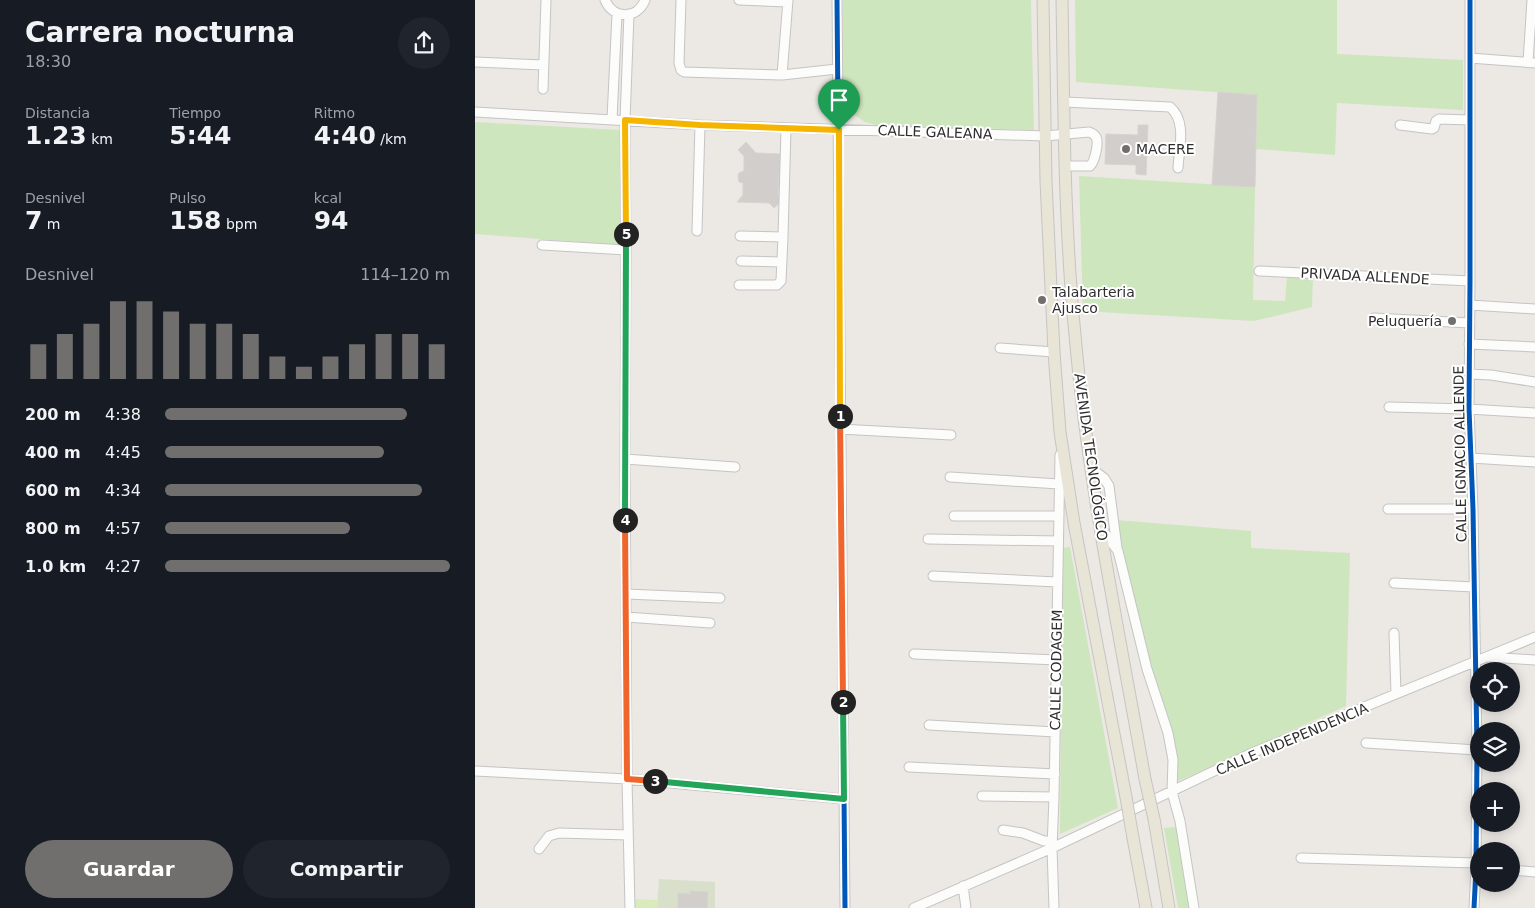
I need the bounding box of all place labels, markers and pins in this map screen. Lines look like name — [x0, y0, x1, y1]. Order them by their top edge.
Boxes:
pin — [818, 79, 860, 130]
place label: MACERE — [1136, 141, 1195, 157]
marker: MACERE — [1120, 143, 1132, 155]
pin: 5 — [613, 222, 639, 246]
place label: Talabarteria Ajusco — [1051, 284, 1135, 316]
marker: Talabarteria Ajusco — [1036, 294, 1048, 306]
place label: Peluquería — [1368, 313, 1442, 329]
marker: Peluquería — [1446, 315, 1458, 327]
pin: 1 — [827, 404, 853, 428]
pin: 4 — [613, 508, 637, 532]
pin: 2 — [831, 690, 855, 714]
pin: 3 — [643, 768, 667, 794]

